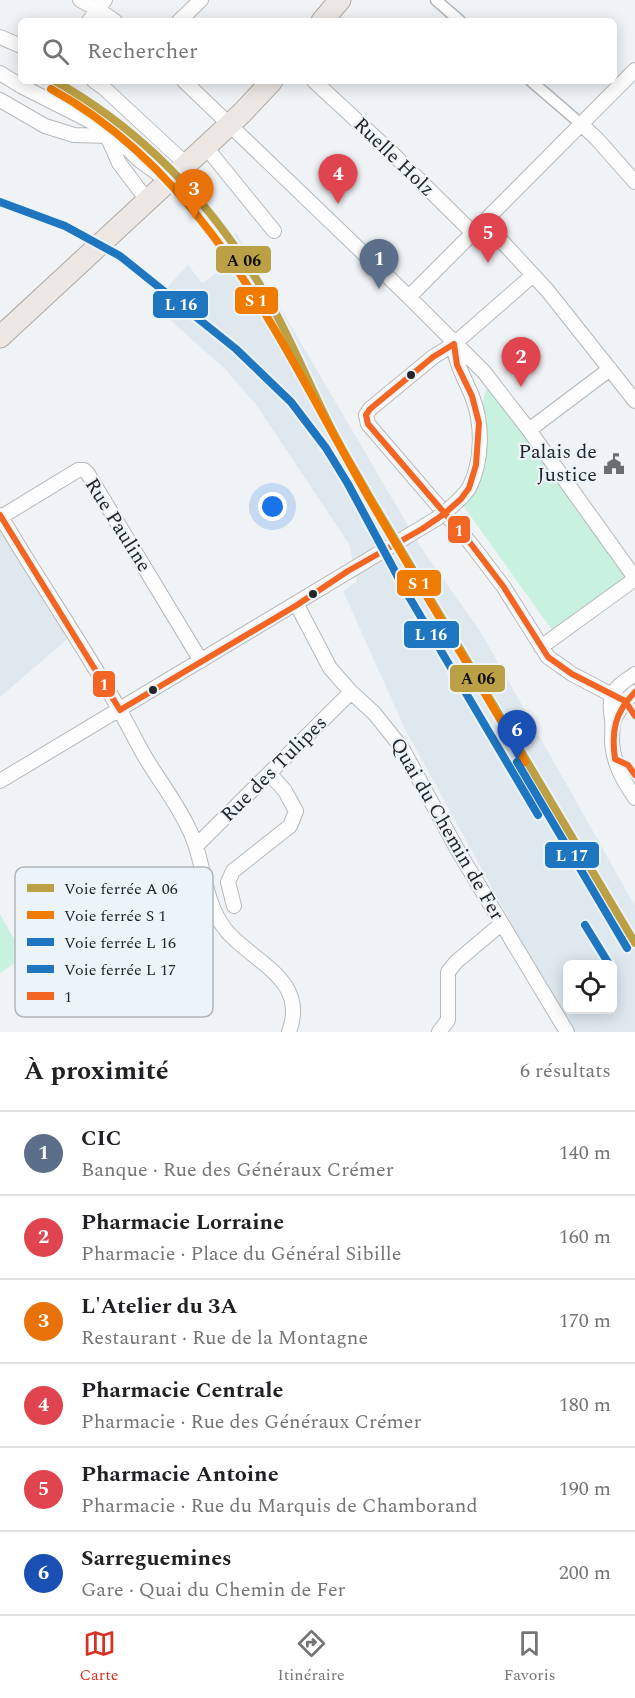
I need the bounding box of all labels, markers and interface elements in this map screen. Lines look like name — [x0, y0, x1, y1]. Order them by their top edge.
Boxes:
search box — [18, 18, 617, 84]
icon: search — [39, 35, 72, 68]
text: Rechercher — [87, 35, 198, 68]
street label: Ruelle Holz — [347, 110, 441, 204]
pin: 4 — [318, 154, 358, 204]
pin: 3 — [174, 170, 214, 219]
pin: 5 — [468, 214, 508, 263]
pin: 1 — [360, 240, 398, 289]
line badge: A 06 — [215, 245, 272, 274]
text: A 06 — [227, 249, 261, 273]
line badge: S 1 — [234, 286, 279, 315]
text: S 1 — [245, 289, 267, 313]
line badge: L 16 — [152, 290, 209, 319]
text: L 16 — [165, 293, 197, 317]
pin: 2 — [502, 338, 540, 387]
unlabelled marker — [405, 369, 417, 381]
place label: Palais de Justice — [519, 437, 597, 490]
public building icon: Palais de Justice — [602, 452, 626, 476]
street label: Rue Pauline — [77, 472, 159, 578]
your location — [258, 492, 287, 521]
line badge: 1 — [447, 515, 471, 544]
text: 1 — [455, 519, 463, 543]
line badge: S 1 — [396, 569, 442, 597]
text: S 1 — [408, 572, 430, 596]
unlabelled marker — [307, 588, 319, 600]
line badge: L 16 — [403, 620, 460, 649]
text: L 16 — [415, 623, 447, 647]
line badge: A 06 — [449, 664, 506, 693]
text: A 06 — [461, 667, 495, 691]
line badge: 1 — [92, 670, 116, 698]
text: 1 — [100, 673, 108, 697]
unlabelled marker — [147, 684, 159, 696]
street label: Rue des Tulipes — [214, 709, 334, 829]
pin: 6 — [498, 710, 536, 760]
street label: Quai du Chemin de Fer — [382, 732, 512, 926]
line badge: L 17 — [544, 841, 600, 869]
text: L 17 — [556, 844, 588, 868]
legend — [15, 867, 213, 1017]
text: Voie ferrée A 06 — [64, 877, 178, 901]
text: Voie ferrée S 1 — [64, 904, 166, 928]
text: Voie ferrée L 16 — [64, 931, 176, 955]
text: Voie ferrée L 17 — [64, 958, 176, 982]
map controls — [563, 960, 617, 1014]
button: locate — [563, 960, 617, 1014]
text: 1 — [64, 985, 72, 1009]
text: À proximité — [24, 1051, 169, 1091]
text: 6 résultats — [520, 1056, 611, 1086]
text: CIC — [81, 1122, 121, 1155]
text: 1 — [38, 1138, 49, 1168]
text: 140 m — [559, 1138, 611, 1168]
text: Banque · Rue des Généraux Crémer — [81, 1155, 394, 1185]
text: Pharmacie Lorraine — [81, 1206, 284, 1239]
text: 2 — [38, 1222, 49, 1252]
text: 160 m — [559, 1222, 611, 1252]
text: Pharmacie · Place du Général Sibille — [81, 1239, 401, 1269]
text: L'Atelier du 3A — [81, 1290, 238, 1323]
text: 3 — [38, 1306, 49, 1336]
text: 170 m — [559, 1306, 611, 1336]
text: Restaurant · Rue de la Montagne — [81, 1323, 368, 1353]
text: Pharmacie Centrale — [81, 1374, 283, 1407]
text: 4 — [38, 1390, 49, 1420]
text: 180 m — [559, 1390, 611, 1420]
text: Pharmacie · Rue des Généraux Crémer — [81, 1407, 421, 1437]
text: Pharmacie Antoine — [81, 1458, 279, 1491]
text: 5 — [38, 1474, 49, 1504]
text: 190 m — [559, 1474, 611, 1504]
text: Pharmacie · Rue du Marquis de Chamborand — [81, 1491, 478, 1521]
text: Sarreguemines — [81, 1542, 232, 1575]
text: 6 — [38, 1558, 49, 1588]
text: 200 m — [559, 1558, 611, 1588]
text: Gare · Quai du Chemin de Fer — [81, 1575, 346, 1605]
tab: Carte — [79, 1627, 119, 1687]
tab: Itinéraire — [277, 1627, 345, 1687]
tab: Favoris — [504, 1627, 556, 1687]

